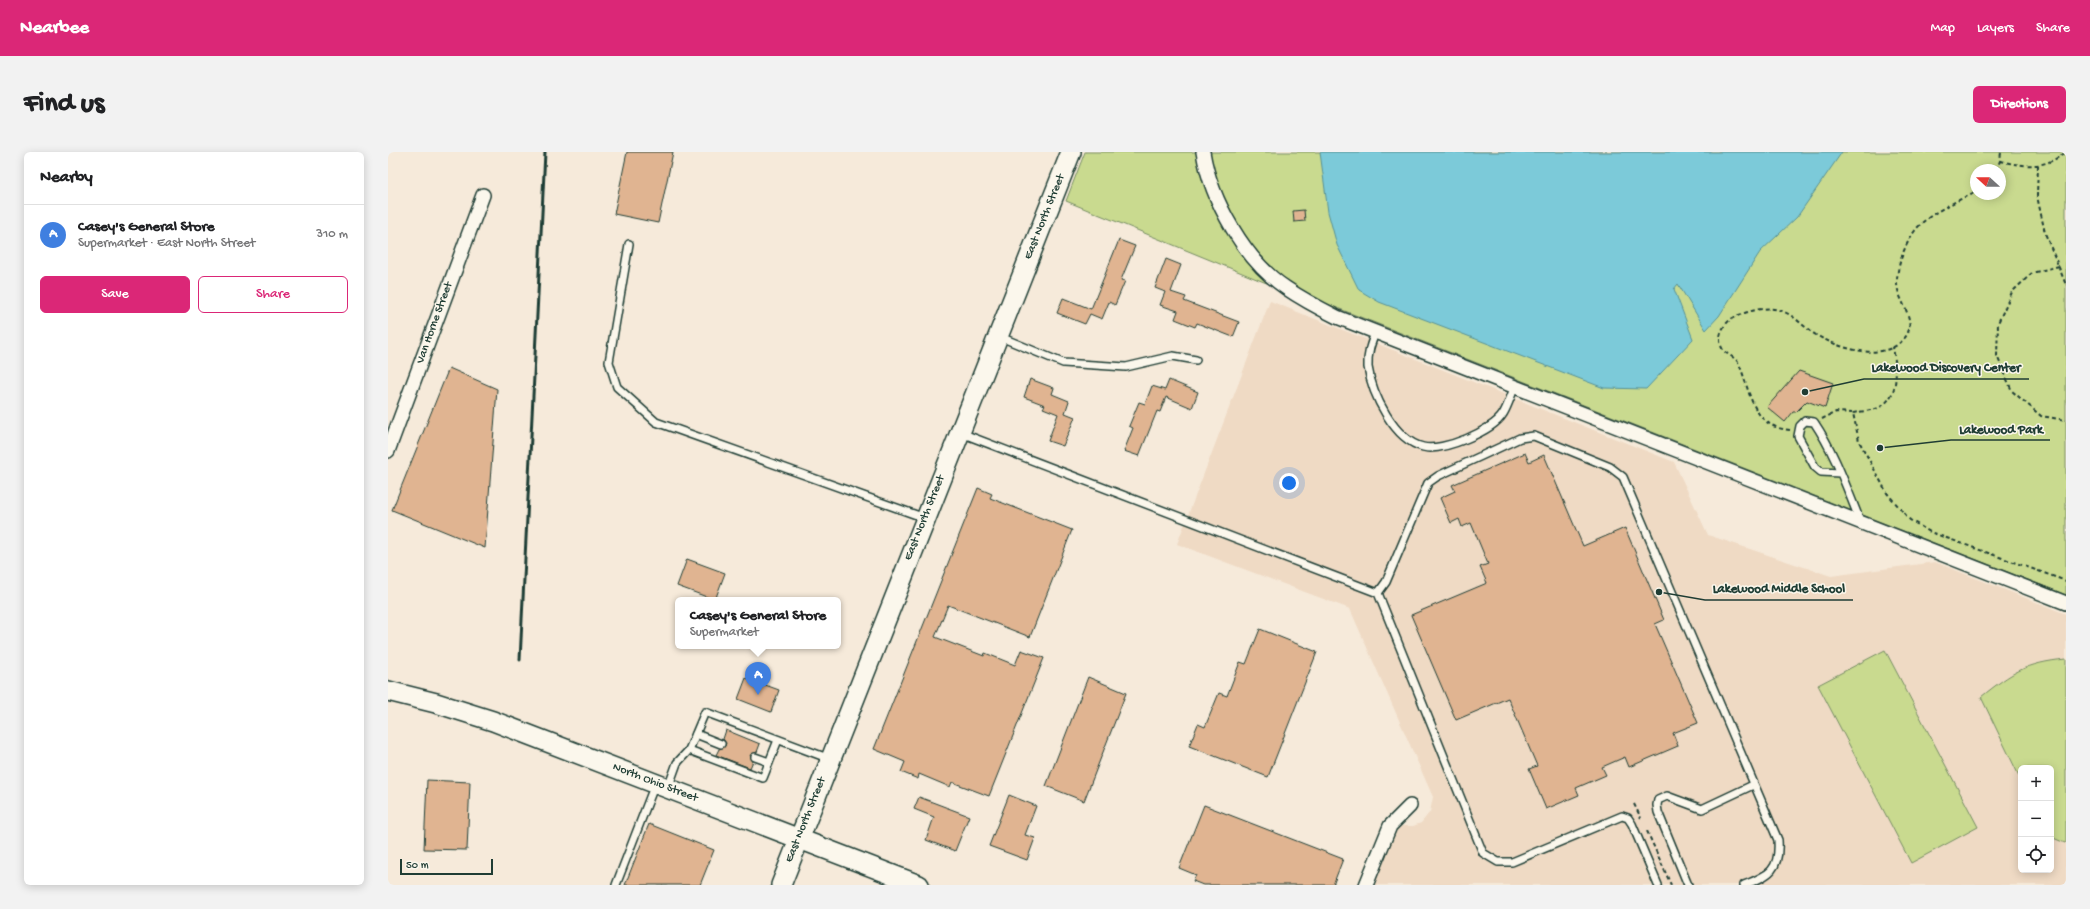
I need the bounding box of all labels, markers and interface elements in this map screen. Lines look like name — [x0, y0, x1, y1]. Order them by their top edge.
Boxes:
text: Nearbee — [20, 17, 89, 40]
text: Map — [1931, 20, 1955, 37]
text: Layers — [1977, 20, 2014, 37]
text: Share — [2036, 20, 2070, 37]
button: Directions — [1973, 86, 2066, 123]
text: Find us — [24, 88, 104, 121]
north arrow — [1970, 164, 2006, 200]
text: Nearby — [40, 168, 93, 188]
street label: East North Street — [1022, 171, 1069, 262]
text: Casey's General Store — [78, 218, 214, 236]
text: A — [49, 227, 57, 242]
text: 310 m — [316, 227, 348, 242]
text: Supermarket · East North Street — [78, 236, 255, 251]
button: Save — [40, 276, 190, 313]
button: Share — [198, 276, 348, 313]
street label: Van Horne Street — [413, 279, 457, 367]
callout: Lakewood Discovery Center — [1864, 354, 2029, 379]
text: Lakewood Discovery Center — [1871, 361, 2022, 376]
callout: Lakewood Park — [1951, 415, 2050, 440]
text: Lakewood Park — [1959, 423, 2045, 438]
street label: East North Street — [902, 472, 949, 563]
your location — [1279, 473, 1299, 493]
callout: Lakewood Middle School — [1705, 575, 1853, 600]
text: Lakewood Middle School — [1713, 582, 1845, 597]
popup — [675, 597, 841, 649]
text: Casey's General Store — [690, 607, 826, 625]
text: Supermarket — [690, 625, 758, 640]
pin: A — [745, 662, 771, 695]
street label: North Ohio Street — [611, 760, 700, 806]
map controls — [2018, 765, 2054, 873]
button: + — [2018, 765, 2054, 801]
street label: East North Street — [783, 774, 830, 865]
button: − — [2018, 801, 2054, 837]
button: locate — [2018, 837, 2054, 873]
scale bar — [400, 857, 493, 876]
text: 50 m — [406, 860, 428, 872]

